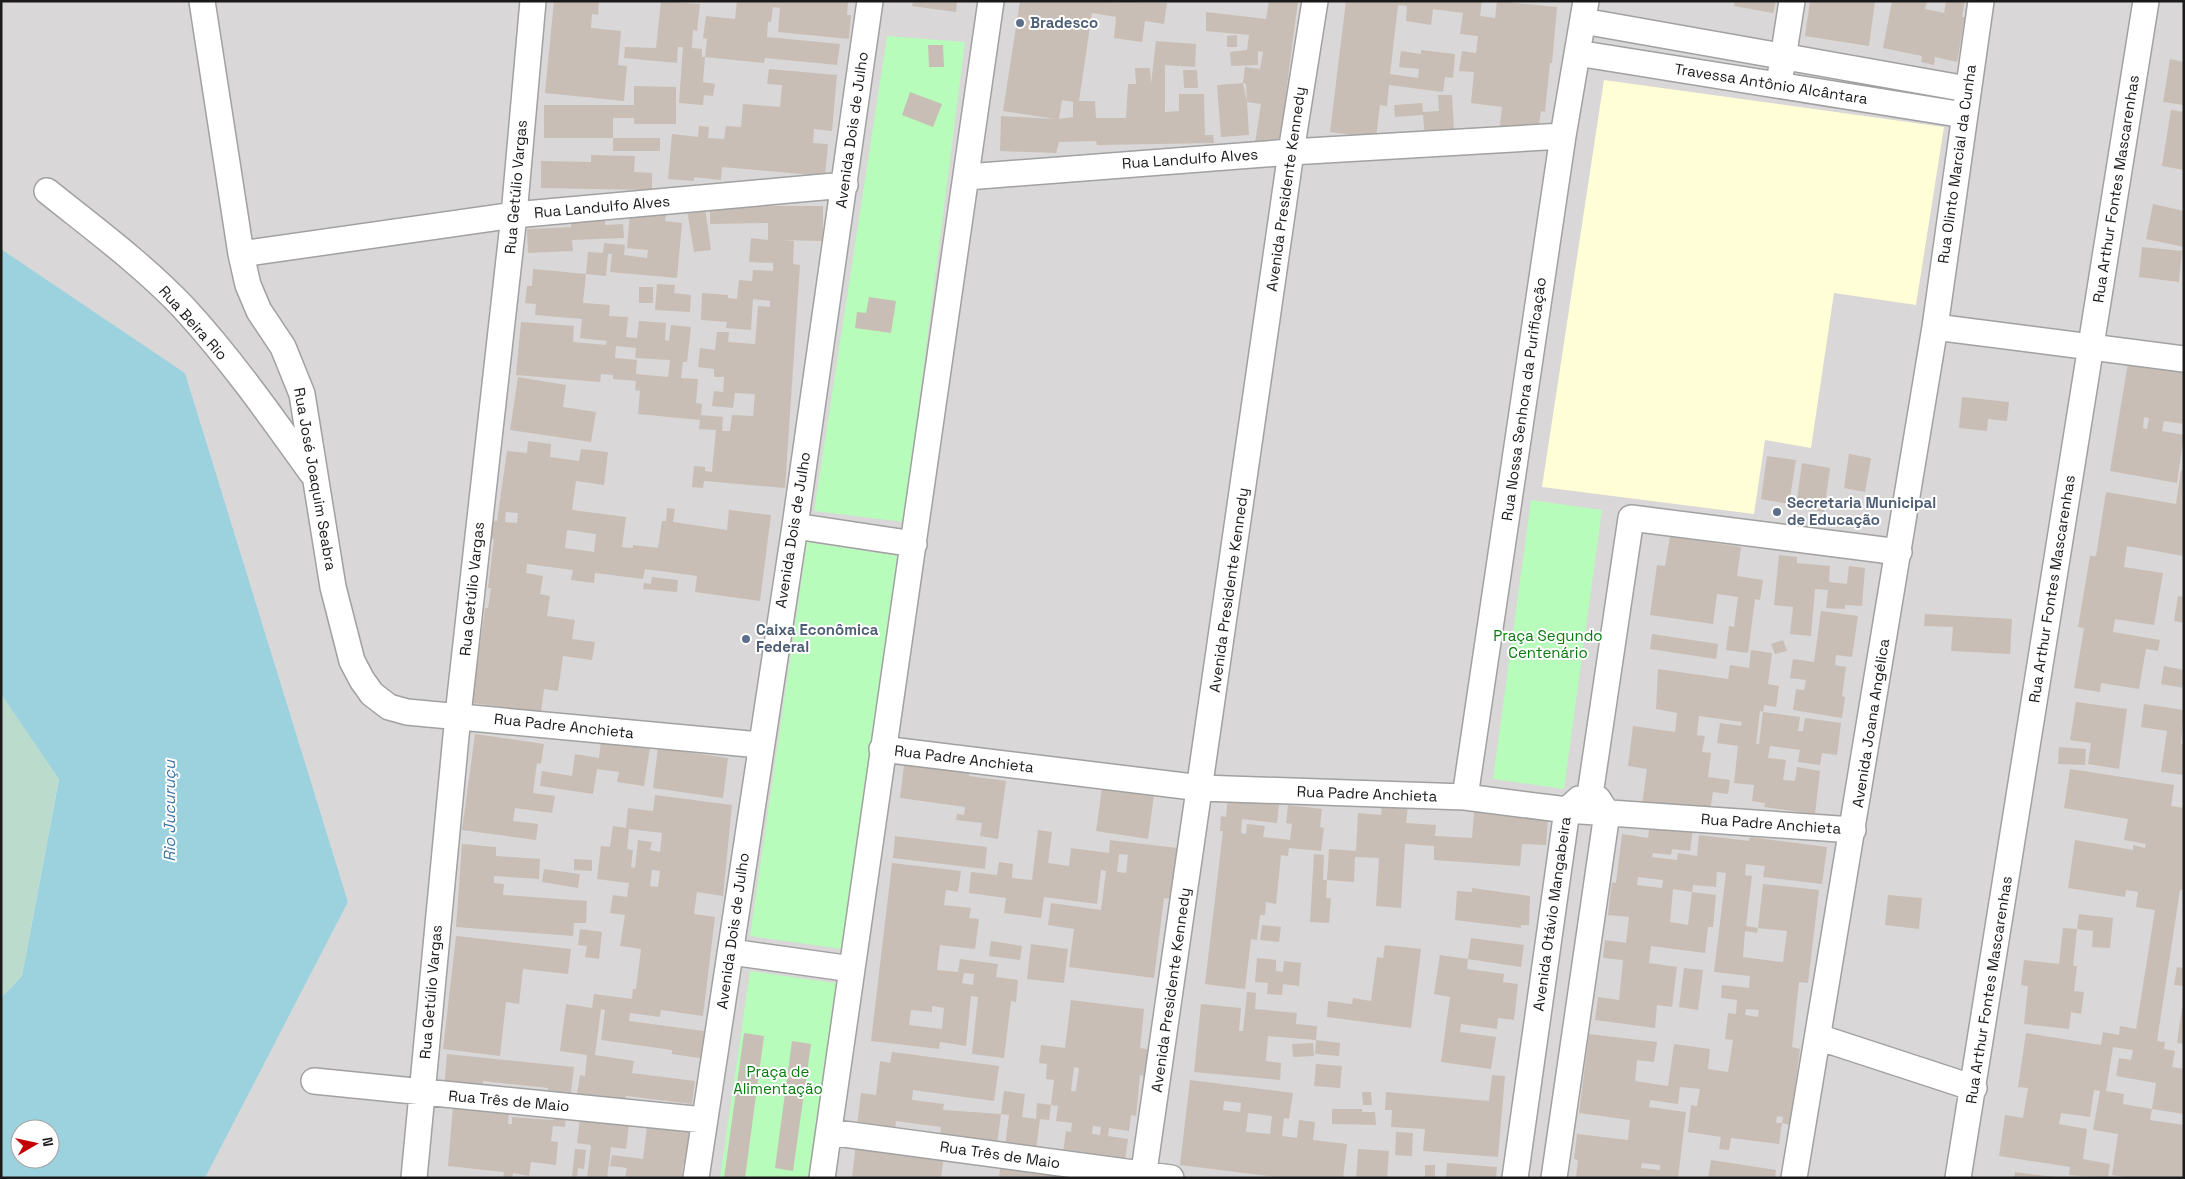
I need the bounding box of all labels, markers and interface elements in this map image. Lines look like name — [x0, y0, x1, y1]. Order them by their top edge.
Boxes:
place label: Bradesco — [1030, 13, 1098, 32]
marker: Bradesco — [1014, 17, 1026, 29]
street label: Avenida Dois de Julho — [831, 51, 872, 209]
street label: Travessa Antônio Alcântara — [1673, 59, 1869, 108]
street label: Rua Olinto Marcial da Cunha — [1933, 63, 1980, 265]
street label: Rua Arthur Fontes Mascarenhas — [2088, 74, 2143, 304]
street label: Avenida Presidente Kennedy — [1262, 85, 1309, 292]
street label: Rua Getúlio Vargas — [500, 119, 531, 255]
street label: Rua Landulfo Alves — [1121, 144, 1259, 173]
street label: Rua Landulfo Alves — [533, 191, 671, 222]
street label: Rua Nossa Senhora da Purificação — [1497, 276, 1550, 522]
street label: Rua Beira Rio — [155, 281, 232, 364]
street label: Rua José Joaquim Seabra — [290, 386, 341, 572]
street label: Avenida Dois de Julho — [771, 451, 814, 609]
street label: Rua Arthur Fontes Mascarenhas — [2024, 474, 2079, 704]
street label: Avenida Presidente Kennedy — [1205, 486, 1252, 693]
place label: Secretaria Municipal de Educação — [1787, 493, 1936, 529]
marker: Secretaria Municipal de Educação — [1771, 506, 1783, 518]
street label: Rua Getúlio Vargas — [455, 521, 488, 657]
place label: Caixa Econômica Federal — [756, 620, 879, 656]
park label: Praça Segundo Centenário — [1493, 626, 1603, 662]
marker: Caixa Econômica Federal — [740, 633, 752, 645]
street label: Avenida Joana Angélica — [1848, 637, 1893, 809]
street label: Rua Padre Anchieta — [493, 709, 635, 742]
street label: Rua Padre Anchieta — [893, 741, 1035, 777]
water label: Rio Jucuruçu — [159, 759, 180, 862]
street label: Rua Padre Anchieta — [1296, 782, 1438, 805]
street label: Rua Padre Anchieta — [1700, 809, 1842, 838]
street label: Avenida Otávio Mangabeira — [1528, 815, 1575, 1012]
street label: Avenida Dois de Julho — [712, 852, 753, 1010]
street label: Rua Arthur Fontes Mascarenhas — [1961, 875, 2016, 1105]
street label: Avenida Presidente Kennedy — [1147, 886, 1194, 1093]
street label: Rua Getúlio Vargas — [415, 924, 446, 1060]
park label: Praça de Alimentação — [733, 1062, 823, 1098]
street label: Rua Três de Maio — [448, 1086, 570, 1115]
north arrow — [10, 1119, 60, 1169]
text: N — [38, 1136, 57, 1148]
street label: Rua Três de Maio — [939, 1137, 1061, 1172]

